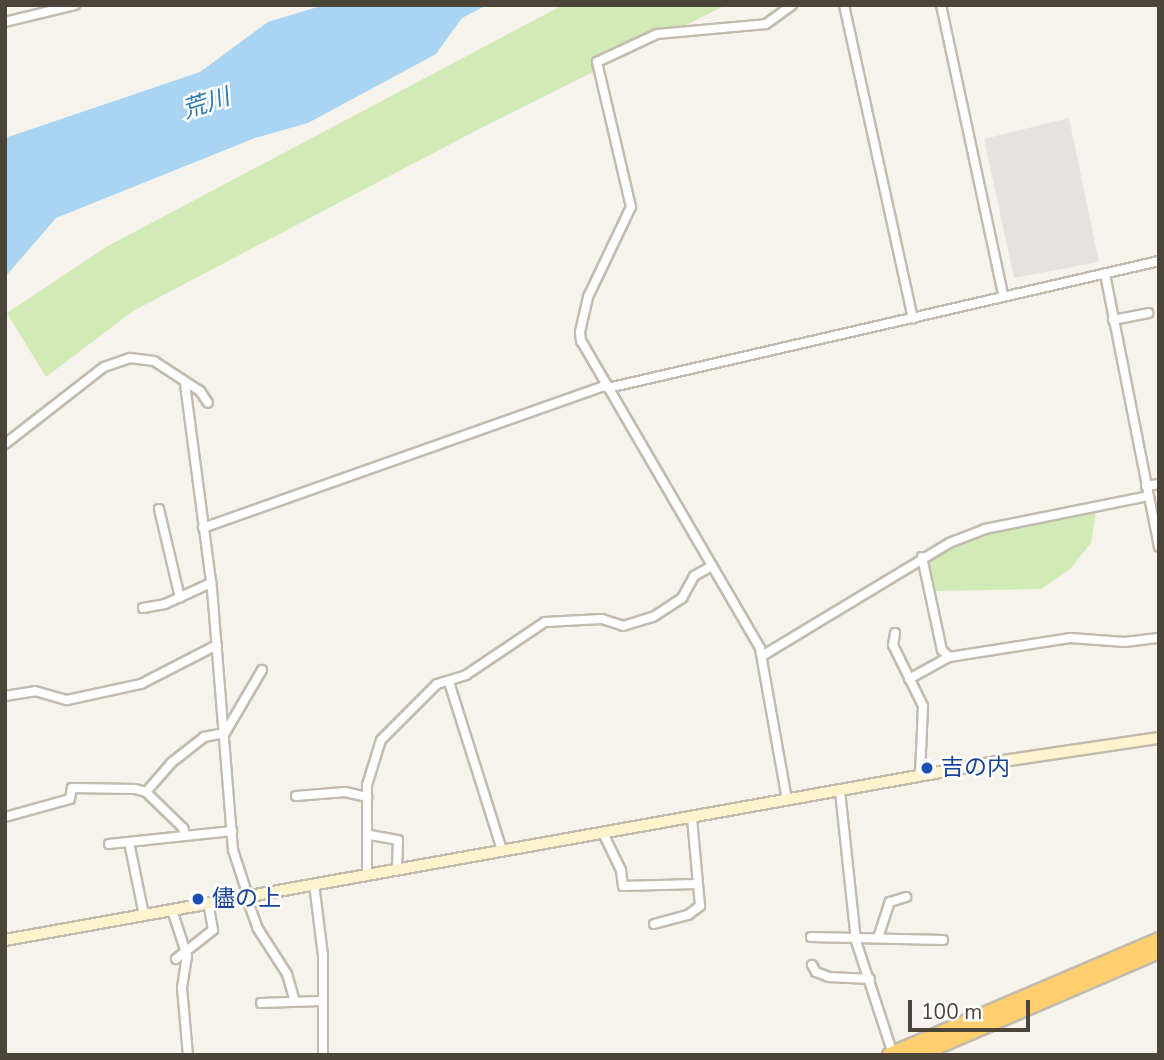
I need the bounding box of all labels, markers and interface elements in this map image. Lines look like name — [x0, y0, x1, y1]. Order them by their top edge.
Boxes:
water label: 荒川 — [179, 83, 233, 125]
place label: 吉の内 — [941, 754, 1010, 782]
marker: 吉の内 — [919, 760, 935, 776]
place label: 儘の上 — [212, 885, 281, 913]
marker: 儘の上 — [190, 891, 206, 907]
scale bar — [912, 986, 1034, 1030]
text: 100 m — [921, 998, 982, 1026]

